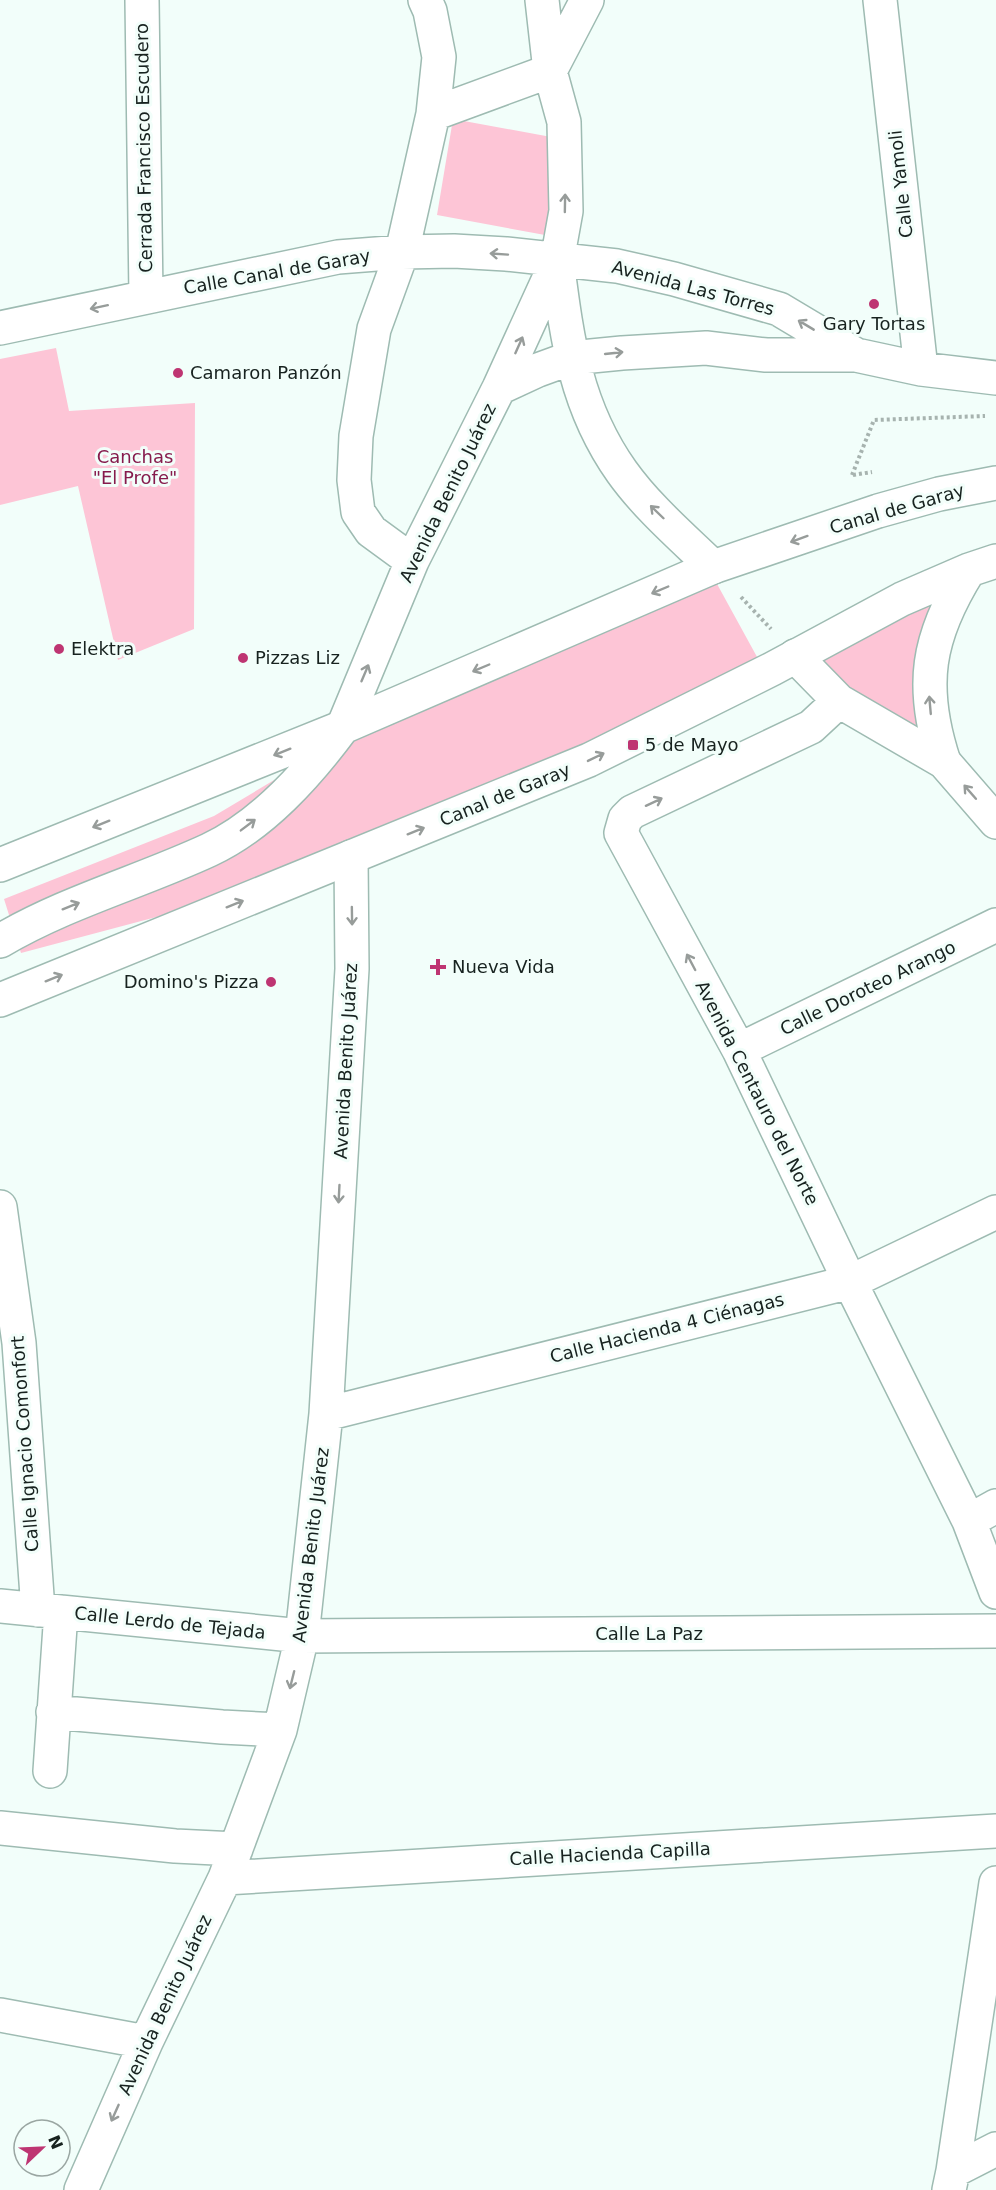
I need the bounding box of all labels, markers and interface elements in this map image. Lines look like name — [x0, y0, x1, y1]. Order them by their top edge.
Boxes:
street label: Cerrada Francisco Escudero — [131, 23, 156, 273]
street label: Calle Yamoli — [884, 129, 917, 239]
one-way arrow — [560, 193, 571, 213]
street label: Calle Canal de Garay — [182, 245, 372, 298]
one-way arrow — [489, 248, 509, 259]
street label: Avenida Las Torres — [610, 256, 777, 319]
marker: Gary Tortas — [867, 297, 881, 311]
one-way arrow — [90, 302, 109, 313]
place label: Gary Tortas — [823, 313, 925, 334]
one-way arrow — [798, 319, 815, 331]
one-way arrow — [513, 336, 525, 354]
one-way arrow — [604, 348, 624, 359]
place label: Camaron Panzón — [190, 362, 342, 383]
marker: Camaron Panzón — [171, 366, 185, 380]
street label: Avenida Benito Juárez — [395, 400, 500, 586]
park label: Canchas "El Profe" — [93, 446, 177, 488]
street label: Canal de Garay — [827, 479, 967, 538]
one-way arrow — [649, 504, 664, 519]
one-way arrow — [790, 534, 809, 545]
one-way arrow — [651, 585, 669, 597]
place label: Elektra — [71, 638, 134, 659]
marker: Elektra — [52, 642, 66, 656]
place label: Pizzas Liz — [255, 647, 340, 668]
marker: Pizzas Liz — [236, 651, 250, 665]
one-way arrow — [472, 662, 490, 674]
one-way arrow — [360, 665, 371, 683]
one-way arrow — [924, 696, 935, 715]
place label: 5 de Mayo — [645, 734, 739, 755]
marker: 5 de Mayo — [626, 738, 640, 752]
one-way arrow — [273, 747, 291, 758]
one-way arrow — [587, 751, 604, 763]
street label: Canal de Garay — [436, 759, 574, 830]
one-way arrow — [963, 785, 977, 800]
one-way arrow — [644, 795, 662, 807]
one-way arrow — [92, 819, 110, 830]
one-way arrow — [239, 819, 255, 832]
one-way arrow — [406, 825, 424, 836]
one-way arrow — [225, 898, 244, 909]
one-way arrow — [61, 900, 80, 911]
one-way arrow — [346, 905, 357, 925]
street label: Calle Doroteo Arango — [777, 936, 959, 1039]
one-way arrow — [685, 954, 697, 971]
place label: Nueva Vida — [452, 956, 555, 977]
marker: Nueva Vida — [429, 958, 447, 976]
street label: Avenida Benito Juárez — [330, 962, 361, 1160]
place label: Domino's Pizza — [124, 971, 259, 992]
one-way arrow — [44, 972, 63, 983]
marker: Domino's Pizza — [264, 975, 278, 989]
street label: Avenida Centauro del Norte — [692, 977, 823, 1209]
one-way arrow — [333, 1184, 344, 1204]
street label: Calle Hacienda 4 Ciénagas — [548, 1288, 786, 1367]
street label: Calle Ignacio Comonfort — [6, 1335, 43, 1553]
street label: Avenida Benito Juárez — [288, 1446, 333, 1644]
street label: Calle Lerdo de Tejada — [73, 1602, 267, 1643]
street label: Calle La Paz — [595, 1623, 703, 1644]
one-way arrow — [285, 1671, 297, 1690]
street label: Calle Hacienda Capilla — [509, 1838, 711, 1869]
street label: Avenida Benito Juárez — [114, 1911, 216, 2098]
one-way arrow — [109, 2103, 120, 2121]
north arrow — [12, 2118, 72, 2178]
text: N — [44, 2132, 67, 2152]

